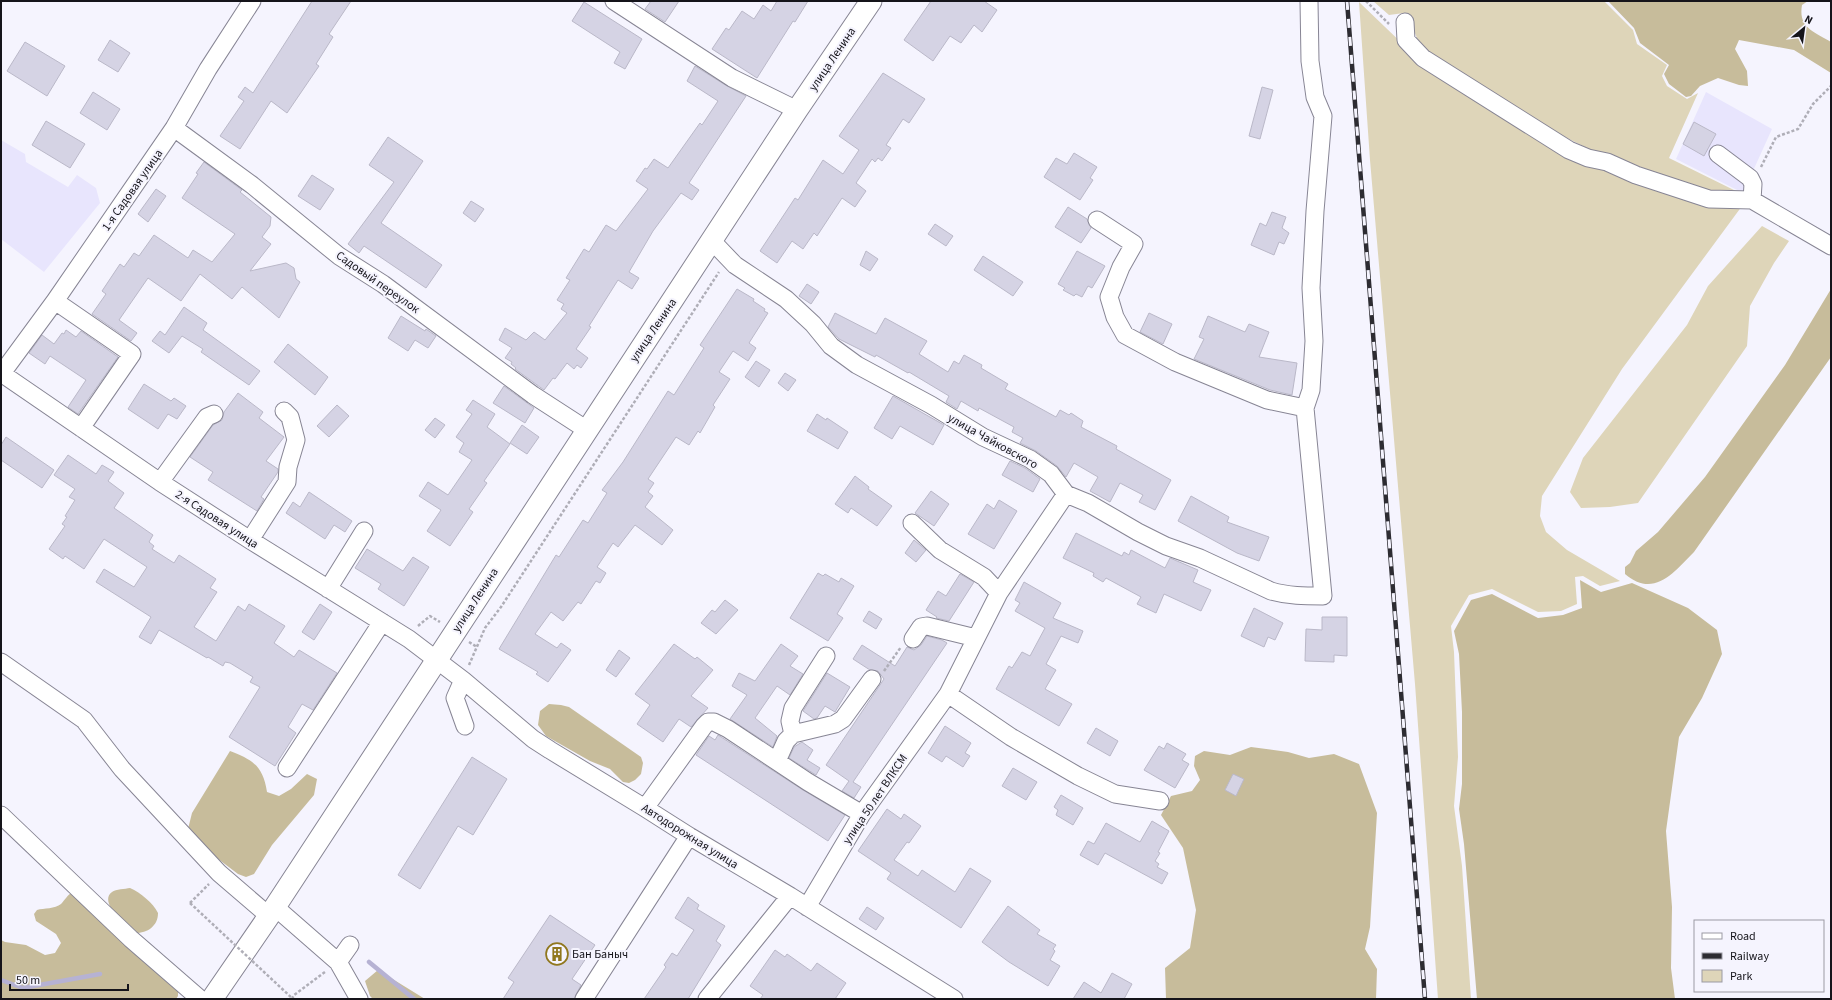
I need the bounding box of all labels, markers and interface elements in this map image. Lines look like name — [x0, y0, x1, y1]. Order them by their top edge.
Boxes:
north arrow — [1784, 8, 1824, 48]
text: N — [1802, 11, 1815, 28]
street label: улица Ленина — [805, 24, 860, 95]
street label: 1-я Садовая улица — [98, 146, 167, 235]
street label: Садовый переулок — [332, 247, 423, 318]
street label: улица Ленина — [626, 295, 681, 366]
street label: улица Чайковского — [945, 410, 1041, 473]
street label: 2-я Садовая улица — [172, 486, 262, 553]
street label: улица Ленина — [448, 565, 503, 636]
street label: улица 50 лет ВЛКСМ — [839, 751, 912, 848]
street label: Автодорожная улица — [638, 800, 741, 873]
legend — [1694, 920, 1824, 992]
text: Road — [1730, 928, 1756, 945]
building icon: Бан Баныч — [544, 941, 570, 967]
place label: Бан Баныч — [572, 946, 628, 963]
text: Railway — [1730, 948, 1769, 965]
scale bar — [10, 966, 128, 992]
text: Park — [1730, 968, 1752, 985]
text: 50 m — [16, 972, 40, 989]

